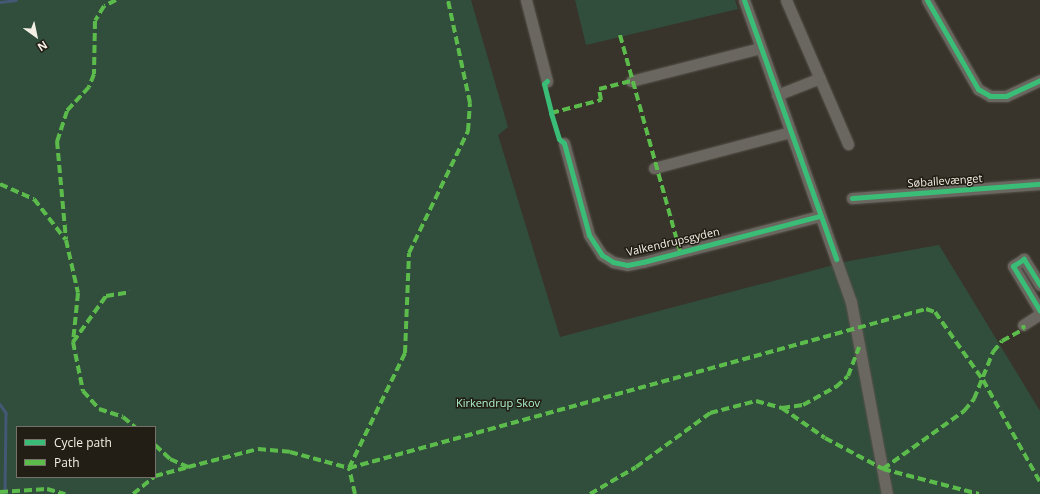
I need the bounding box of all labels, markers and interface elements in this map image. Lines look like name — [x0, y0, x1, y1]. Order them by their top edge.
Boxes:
north arrow — [16, 16, 56, 56]
text: N — [35, 38, 51, 55]
street label: Søballevænget — [907, 172, 983, 190]
street label: Valkendrupsgyden — [625, 225, 721, 259]
park label: Kirkendrup Skov — [456, 396, 540, 410]
legend — [16, 426, 156, 478]
text: Cycle path — [54, 434, 112, 451]
text: Path — [54, 454, 80, 471]

